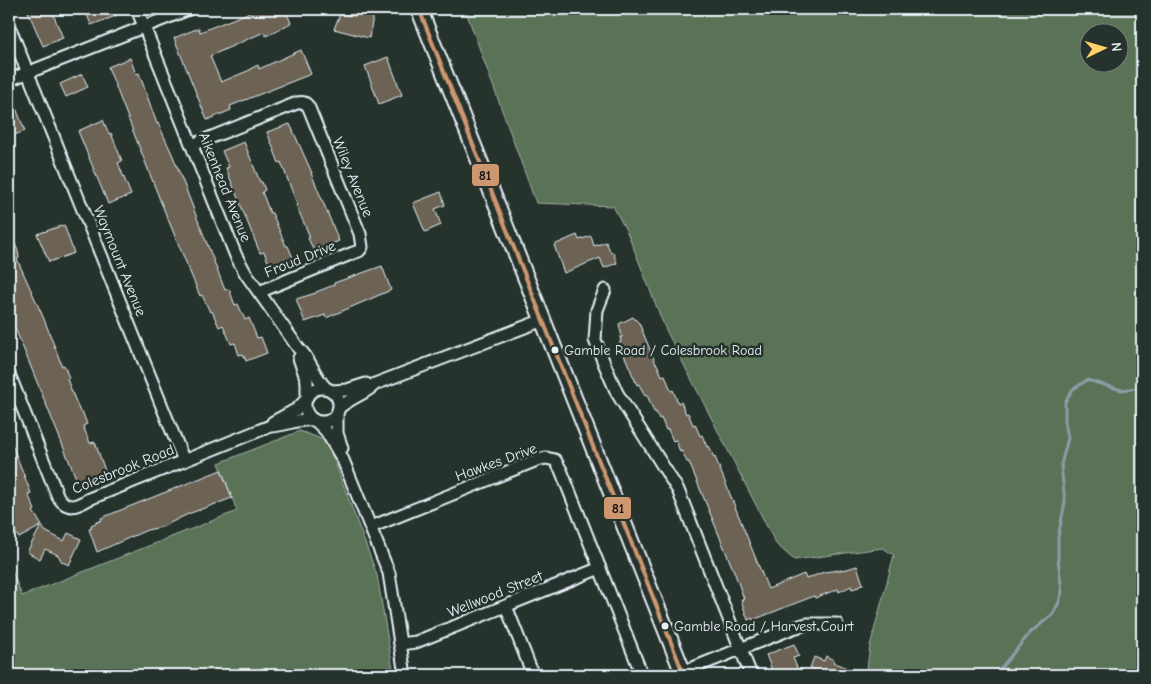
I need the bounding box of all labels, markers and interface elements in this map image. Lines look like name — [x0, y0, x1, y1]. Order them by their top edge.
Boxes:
north arrow — [1078, 22, 1128, 72]
text: N — [1108, 42, 1125, 52]
street label: Aikenhead Avenue — [195, 129, 255, 245]
street label: Wiley Avenue — [329, 134, 377, 220]
line badge: 81 — [471, 163, 500, 187]
text: 81 — [479, 167, 491, 184]
street label: Waymount Avenue — [90, 203, 151, 319]
street label: Froud Drive — [262, 236, 339, 281]
place label: Gamble Road / Colesbrook Road — [564, 342, 762, 359]
marker: Gamble Road / Colesbrook Road — [550, 345, 560, 355]
street label: Hawkes Drive — [453, 439, 540, 485]
street label: Colesbrook Road — [69, 440, 177, 498]
line badge: 81 — [603, 496, 632, 520]
text: 81 — [612, 500, 624, 517]
street label: Wellwood Street — [445, 566, 546, 621]
place label: Gamble Road / Harvest Court — [674, 618, 854, 635]
marker: Gamble Road / Harvest Court — [660, 621, 670, 631]

